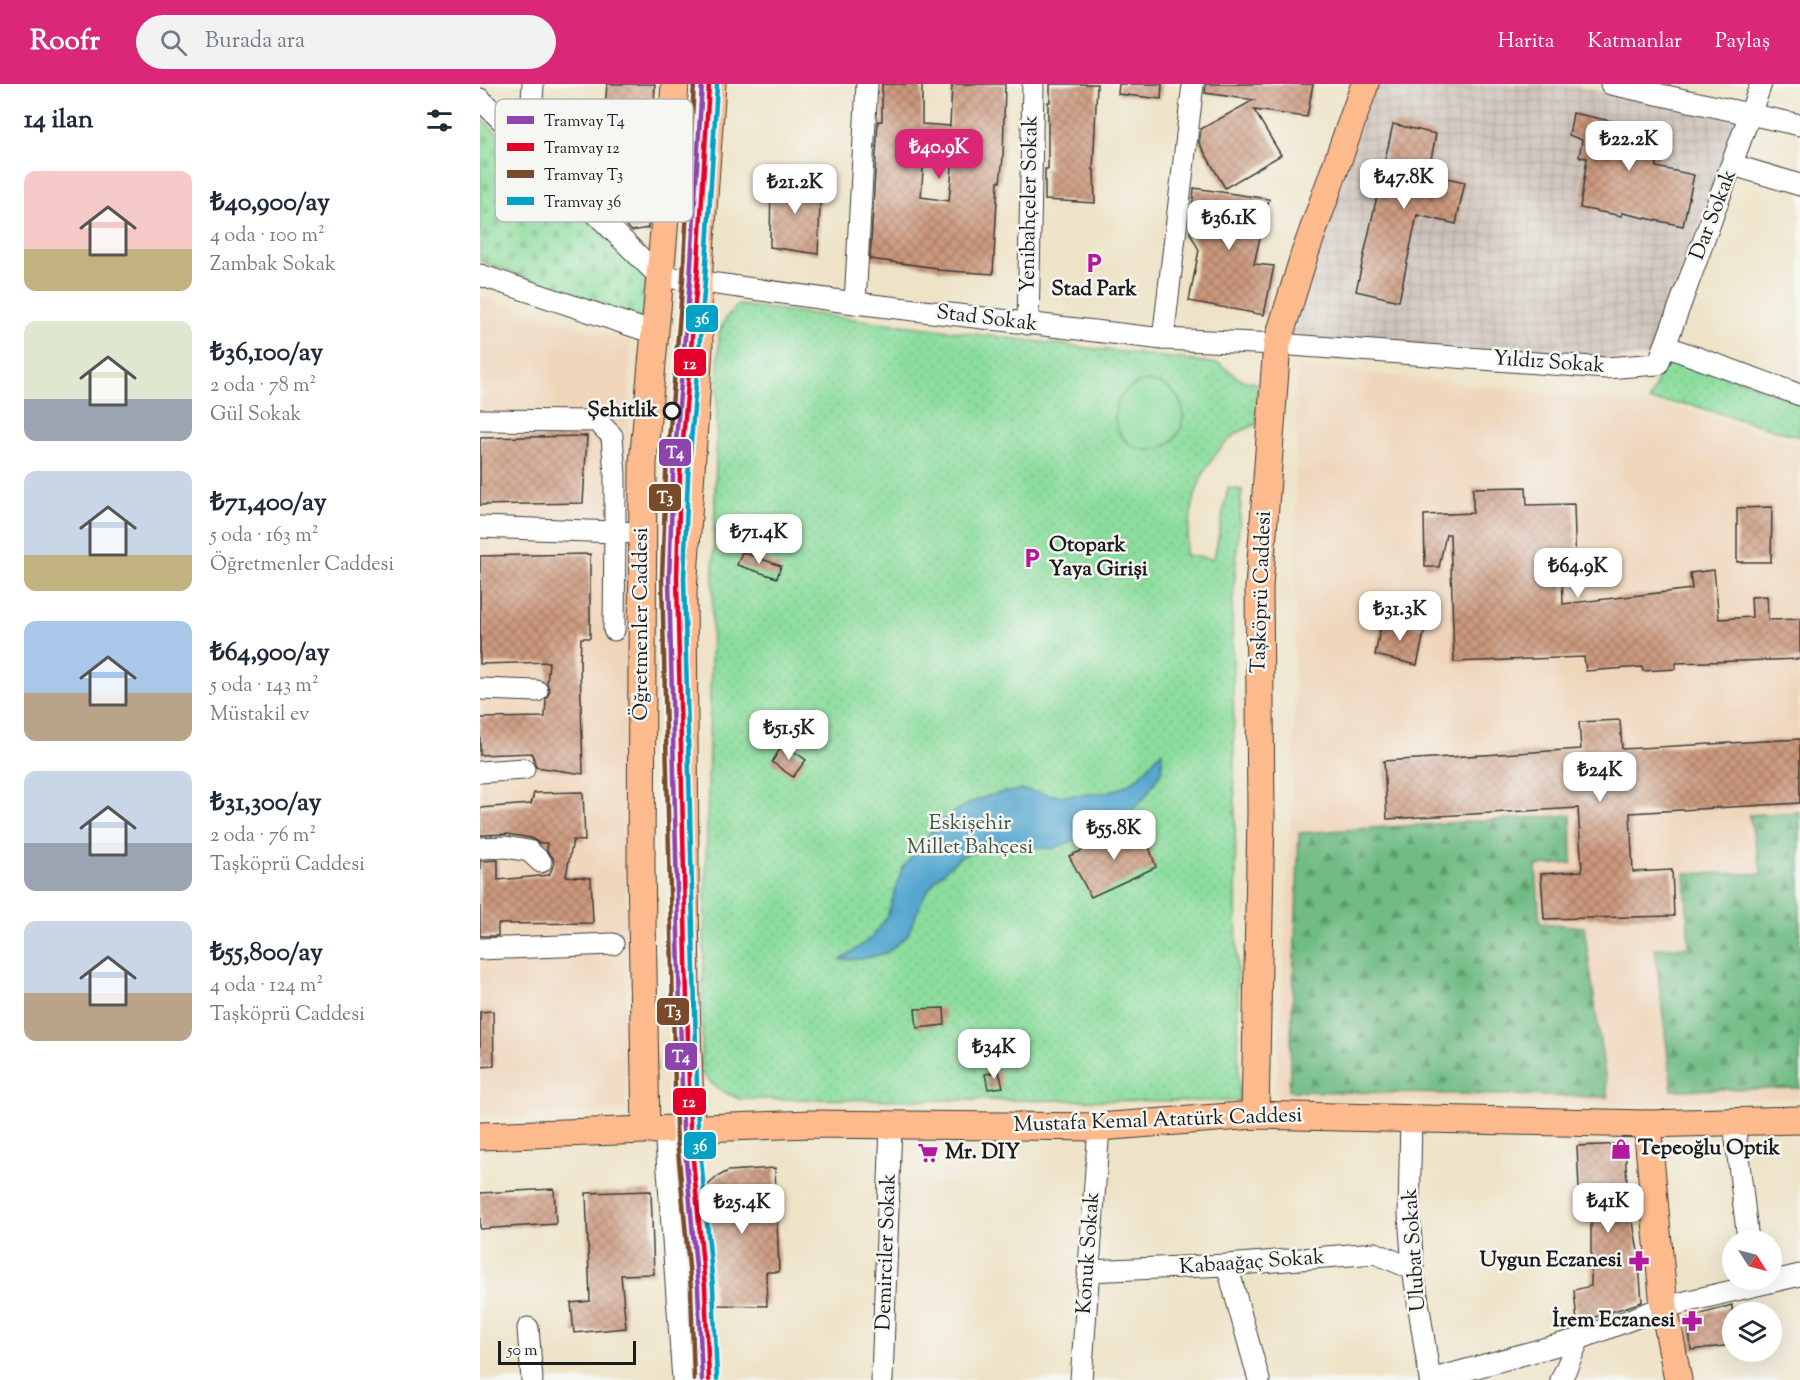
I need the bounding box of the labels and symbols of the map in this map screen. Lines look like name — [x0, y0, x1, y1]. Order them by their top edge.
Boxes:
legend — [495, 99, 693, 222]
text: Tramvay T4 — [544, 111, 625, 134]
street label: Yenibahçeler Sokak — [1013, 114, 1047, 293]
pin: ₺22.2K — [1580, 121, 1678, 172]
pin: ₺40.9K — [890, 129, 988, 180]
text: Tramvay 12 — [544, 138, 620, 161]
pin: ₺47.8K — [1355, 159, 1453, 210]
pin: ₺21.2K — [746, 164, 844, 215]
text: Tramvay T3 — [544, 165, 623, 188]
street label: Dar Sokak — [1683, 165, 1745, 265]
text: Tramvay 36 — [544, 192, 621, 215]
pin: ₺36.1K — [1180, 200, 1278, 251]
parking icon: Stad Park — [1082, 251, 1106, 275]
place label: Stad Park — [1051, 275, 1137, 305]
street label: Stad Sokak — [935, 298, 1040, 340]
line badge: 36 — [685, 304, 719, 333]
text: 36 — [695, 309, 709, 332]
street label: Yıldız Sokak — [1492, 344, 1606, 382]
line badge: 12 — [673, 348, 707, 377]
text: 12 — [684, 354, 697, 377]
place label: Şehitlik — [587, 396, 659, 426]
marker: Şehitlik — [663, 402, 681, 420]
line badge: T4 — [658, 438, 692, 467]
text: T4 — [666, 443, 684, 466]
line badge: T3 — [648, 483, 682, 512]
text: T3 — [657, 488, 674, 511]
street label: Taşköprü Caddesi — [1244, 510, 1280, 674]
pin: ₺71.4K — [710, 514, 808, 565]
street label: Öğretmenler Caddesi — [627, 527, 657, 721]
place label: Otopark Yaya Girişi — [1049, 531, 1148, 585]
parking icon: Otopark Yaya Girişi — [1020, 546, 1044, 570]
pin: ₺64.9K — [1529, 548, 1627, 599]
pin: ₺31.3K — [1351, 591, 1449, 642]
pin: ₺51.5K — [740, 710, 838, 761]
pin: ₺24K — [1564, 752, 1636, 803]
park label: Eskişehir Millet Bahçesi — [907, 809, 1033, 863]
pin: ₺55.8K — [1065, 810, 1163, 861]
line badge: T3 — [656, 997, 690, 1026]
text: T3 — [665, 1002, 682, 1025]
pin: ₺34K — [958, 1029, 1030, 1080]
line badge: T4 — [664, 1042, 698, 1071]
text: T4 — [672, 1047, 690, 1070]
line badge: 12 — [672, 1087, 707, 1116]
text: 12 — [683, 1092, 696, 1115]
street label: Mustafa Kemal Atatürk Caddesi — [1013, 1101, 1303, 1141]
line badge: 36 — [683, 1131, 717, 1160]
place label: Tepeoğlu Optik — [1638, 1134, 1780, 1164]
text: 36 — [693, 1136, 707, 1159]
shop icon: Tepeoğlu Optik — [1609, 1137, 1633, 1161]
place label: Mr. DIY — [945, 1138, 1020, 1168]
supermarket icon: Mr. DIY — [916, 1141, 940, 1165]
street label: Demirciler Sokak — [869, 1172, 905, 1331]
pin: ₺41K — [1572, 1183, 1644, 1234]
pin: ₺25.4K — [693, 1184, 791, 1235]
street label: Ulubat Sokak — [1396, 1187, 1434, 1313]
street label: Konuk Sokak — [1070, 1190, 1108, 1315]
north arrow — [1722, 1230, 1782, 1290]
street label: Kabaağaç Sokak — [1178, 1243, 1326, 1283]
place label: Uygun Eczanesi — [1480, 1246, 1622, 1276]
pharmacy icon: Uygun Eczanesi — [1627, 1249, 1651, 1273]
place label: İrem Eczanesi — [1553, 1306, 1675, 1336]
pharmacy icon: İrem Eczanesi — [1680, 1309, 1704, 1333]
scale bar — [498, 1338, 636, 1366]

